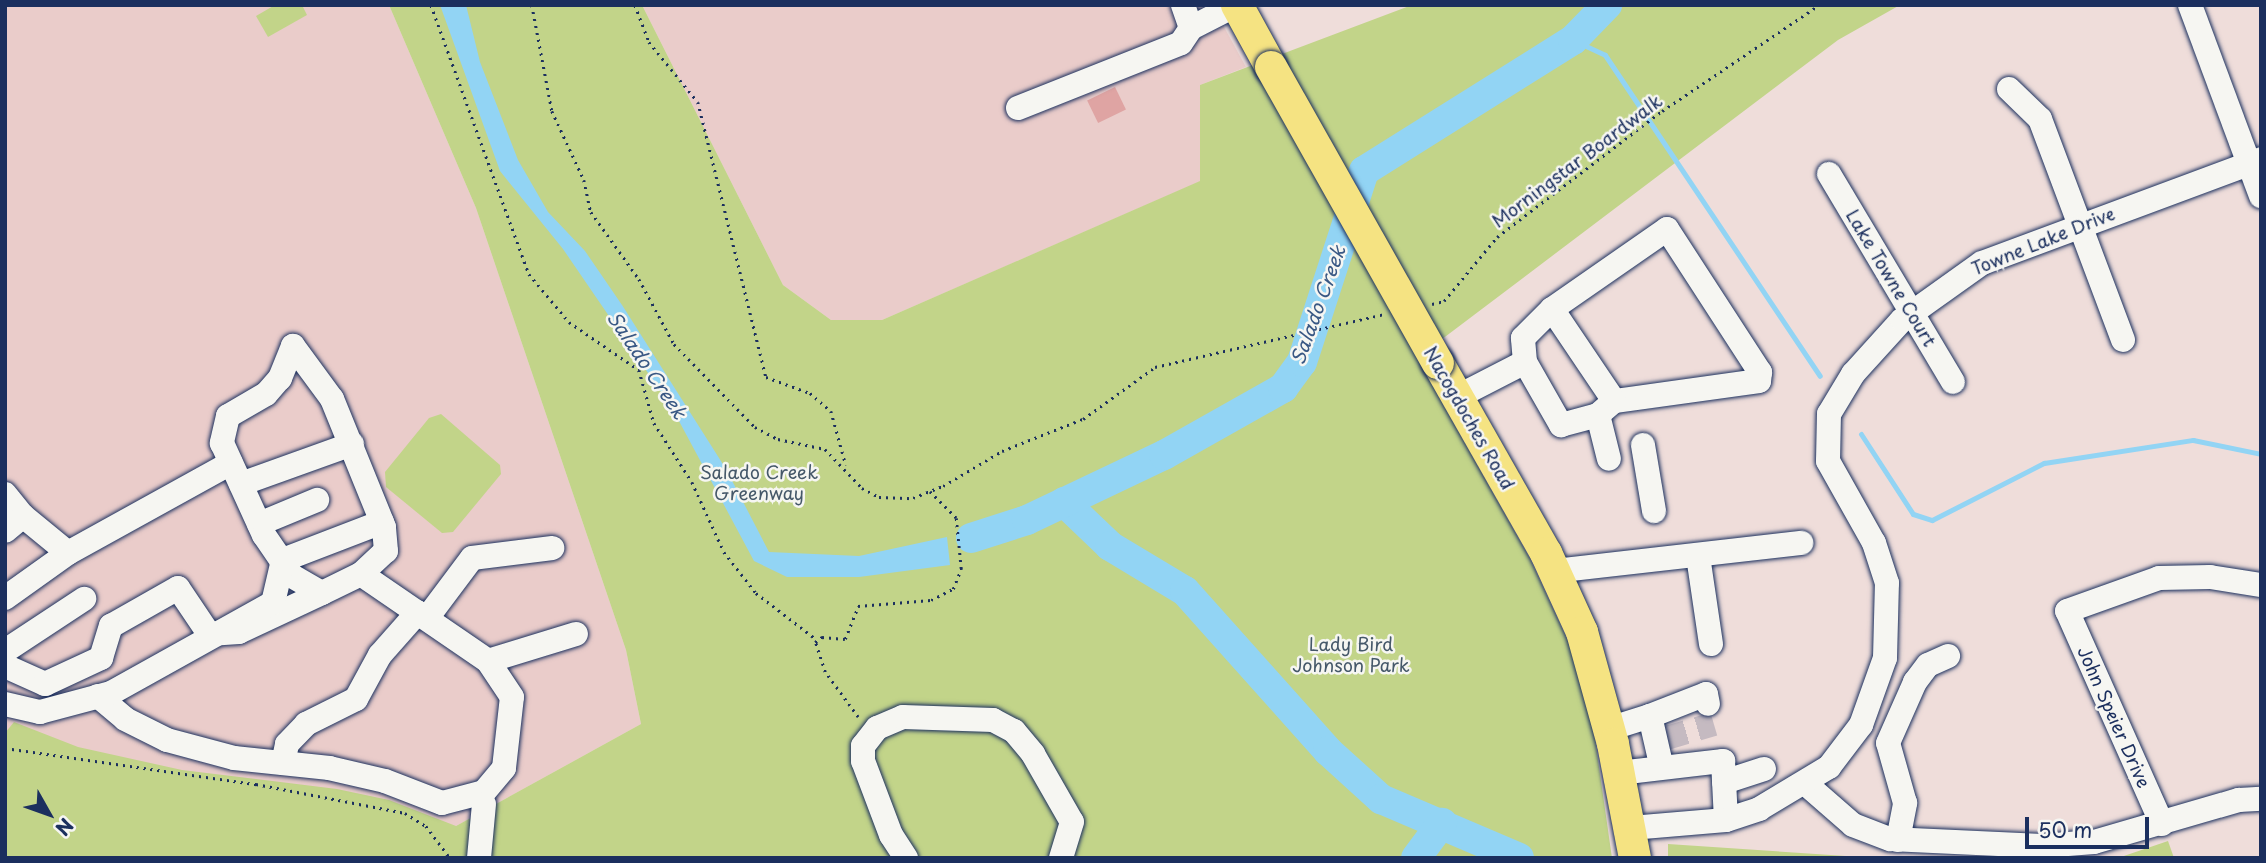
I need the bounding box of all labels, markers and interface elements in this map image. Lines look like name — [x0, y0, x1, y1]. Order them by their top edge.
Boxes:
street label: Morningstar Boardwalk — [1487, 90, 1667, 232]
street label: Towne Lake Drive — [1968, 202, 2118, 280]
street label: Lake Towne Court — [1842, 206, 1940, 350]
water label: Salado Creek — [1286, 243, 1350, 367]
water label: Salado Creek — [603, 307, 691, 423]
street label: Nacogdoches Road — [1419, 343, 1519, 493]
park label: Salado Creek Greenway — [700, 462, 818, 504]
park label: Lady Bird Johnson Park — [1292, 634, 1410, 676]
street label: John Speier Drive — [2073, 642, 2155, 792]
north arrow — [14, 779, 84, 849]
scale bar — [2028, 804, 2152, 848]
text: N — [50, 813, 81, 842]
text: 50 m — [2038, 813, 2092, 845]

